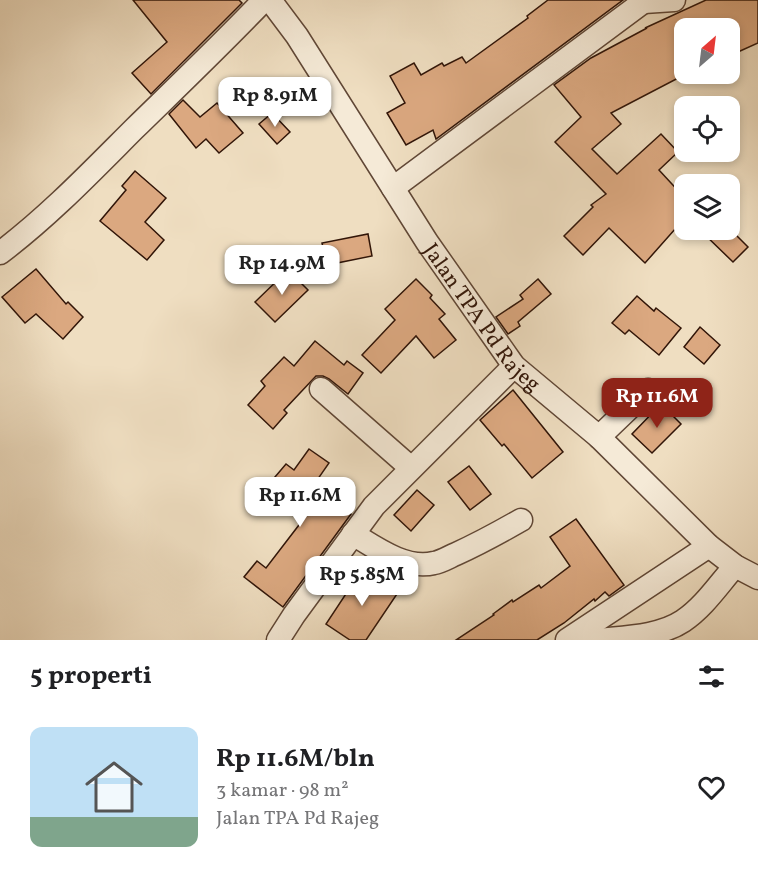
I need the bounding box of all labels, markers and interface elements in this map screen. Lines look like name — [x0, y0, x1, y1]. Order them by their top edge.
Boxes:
north arrow — [674, 18, 740, 84]
map controls — [674, 18, 740, 240]
pin: Rp 8.91M — [213, 77, 337, 128]
text: Rp 8.91M — [232, 82, 318, 110]
button: locate — [674, 96, 740, 162]
button: layers — [674, 174, 740, 240]
street label: Jalan TPA Pd Rajeg — [414, 237, 547, 400]
pin: Rp 14.9M — [220, 245, 344, 296]
text: Rp 14.9M — [239, 250, 325, 278]
pin: Rp 11.6M — [595, 378, 719, 429]
text: Rp 11.6M — [616, 383, 698, 411]
pin: Rp 11.6M — [238, 477, 362, 528]
text: Rp 11.6M — [259, 482, 341, 510]
pin: Rp 5.85M — [300, 556, 424, 607]
text: Rp 5.85M — [319, 561, 405, 589]
text: 5 properti — [30, 658, 152, 694]
icon: filters — [695, 660, 728, 693]
text: Rp 11.6M/bln — [216, 741, 375, 777]
icon: home — [78, 751, 150, 823]
icon: heart — [695, 771, 728, 804]
text: 3 kamar · 98 m² — [216, 777, 349, 805]
text: Jalan TPA Pd Rajeg — [216, 805, 379, 833]

